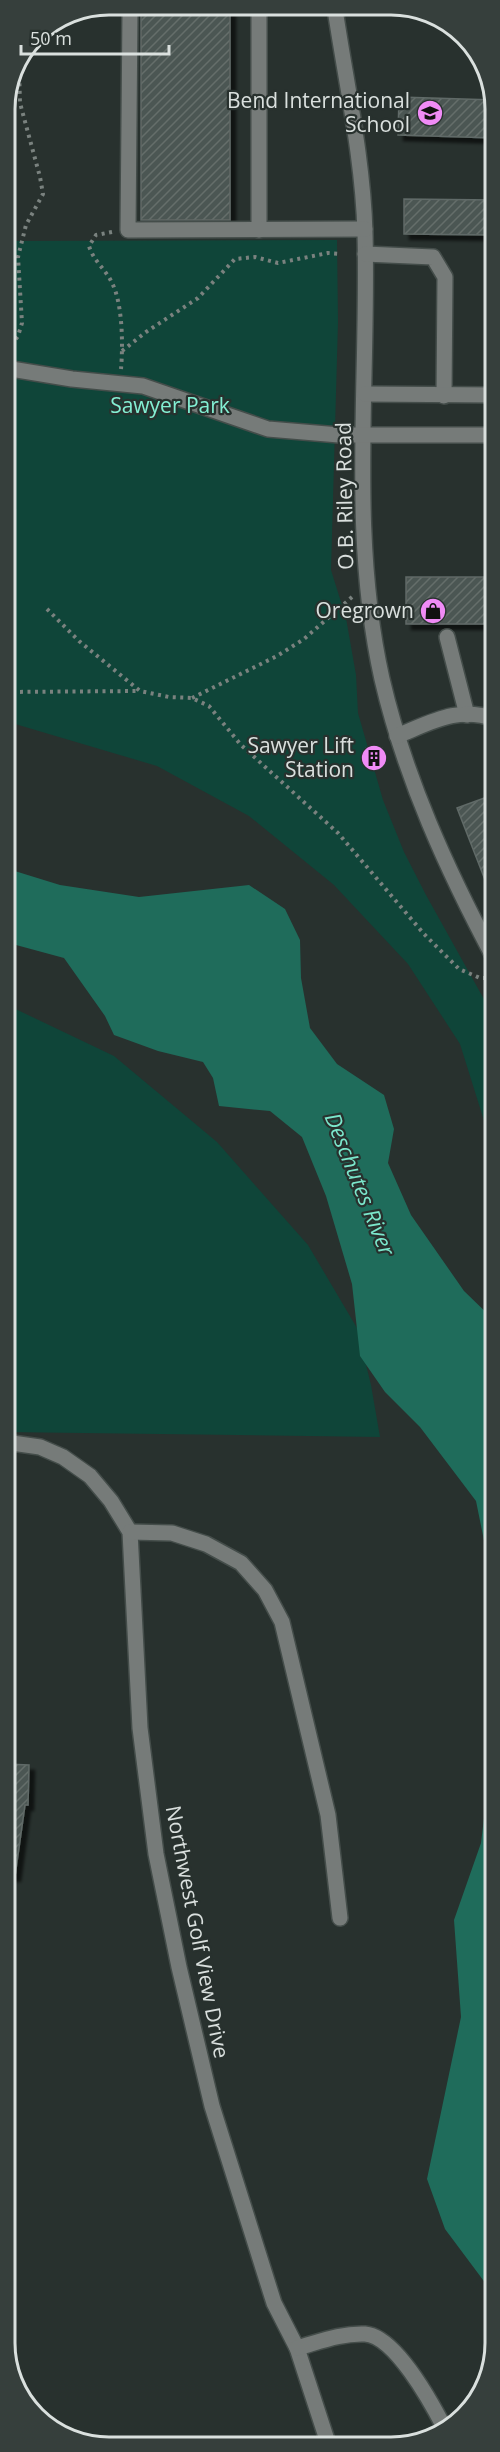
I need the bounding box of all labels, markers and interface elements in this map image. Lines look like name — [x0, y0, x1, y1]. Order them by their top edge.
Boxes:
scale bar — [21, 18, 170, 56]
text: 50 m — [30, 26, 72, 50]
place label: Bend International School — [227, 86, 410, 138]
school or university icon: Bend International School — [415, 98, 445, 128]
park label: Sawyer Park — [110, 391, 230, 419]
street label: O.B. Riley Road — [329, 422, 359, 570]
place label: Oregrown — [316, 596, 414, 624]
shop icon: Oregrown — [418, 596, 448, 626]
place label: Sawyer Lift Station — [247, 731, 354, 783]
building icon: Sawyer Lift Station — [359, 743, 389, 773]
water label: Deschutes River — [319, 1108, 404, 1261]
street label: Northwest Golf View Drive — [160, 1803, 236, 2061]

